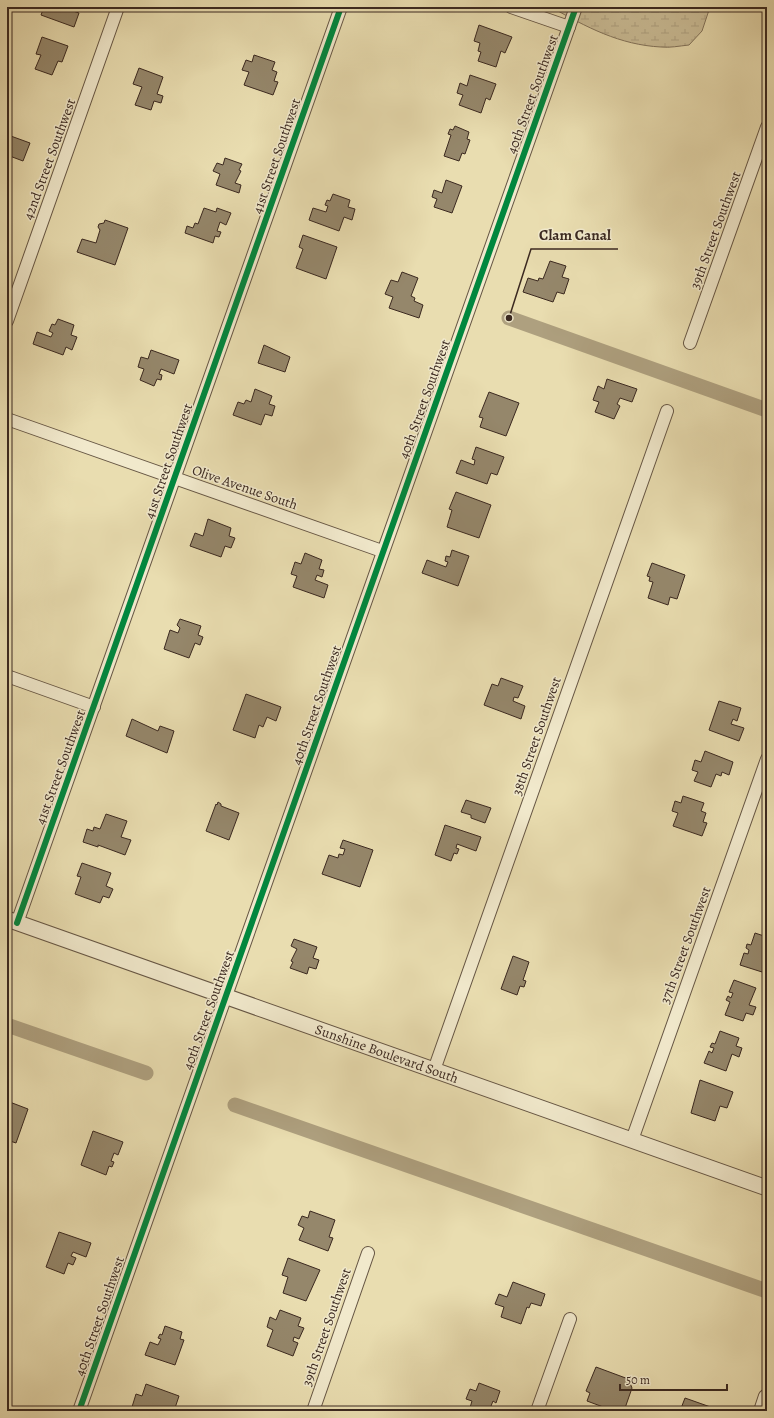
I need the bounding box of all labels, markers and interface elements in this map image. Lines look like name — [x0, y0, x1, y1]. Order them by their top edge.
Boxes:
street label: 40th Street Southwest — [502, 32, 563, 156]
street label: 41st Street Southwest — [248, 95, 305, 216]
street label: 42nd Street Southwest — [19, 96, 80, 222]
street label: 39th Street Southwest — [685, 168, 746, 292]
callout: Clam Canal — [531, 222, 618, 249]
text: Clam Canal — [539, 225, 611, 245]
street label: 40th Street Southwest — [394, 337, 455, 461]
street label: 41st Street Southwest — [140, 400, 197, 521]
street label: Olive Avenue South — [190, 461, 301, 515]
street label: 40th Street Southwest — [287, 642, 346, 768]
street label: 38th Street Southwest — [507, 674, 566, 798]
street label: 41st Street Southwest — [31, 707, 90, 827]
street label: 37th Street Southwest — [655, 884, 716, 1006]
street label: 40th Street Southwest — [178, 948, 239, 1072]
street label: Sunshine Boulevard South — [312, 1020, 462, 1088]
street label: 40th Street Southwest — [70, 1253, 129, 1379]
street label: 39th Street Southwest — [297, 1265, 356, 1389]
scale bar — [620, 1366, 727, 1392]
text: 50 m — [626, 1372, 650, 1388]

